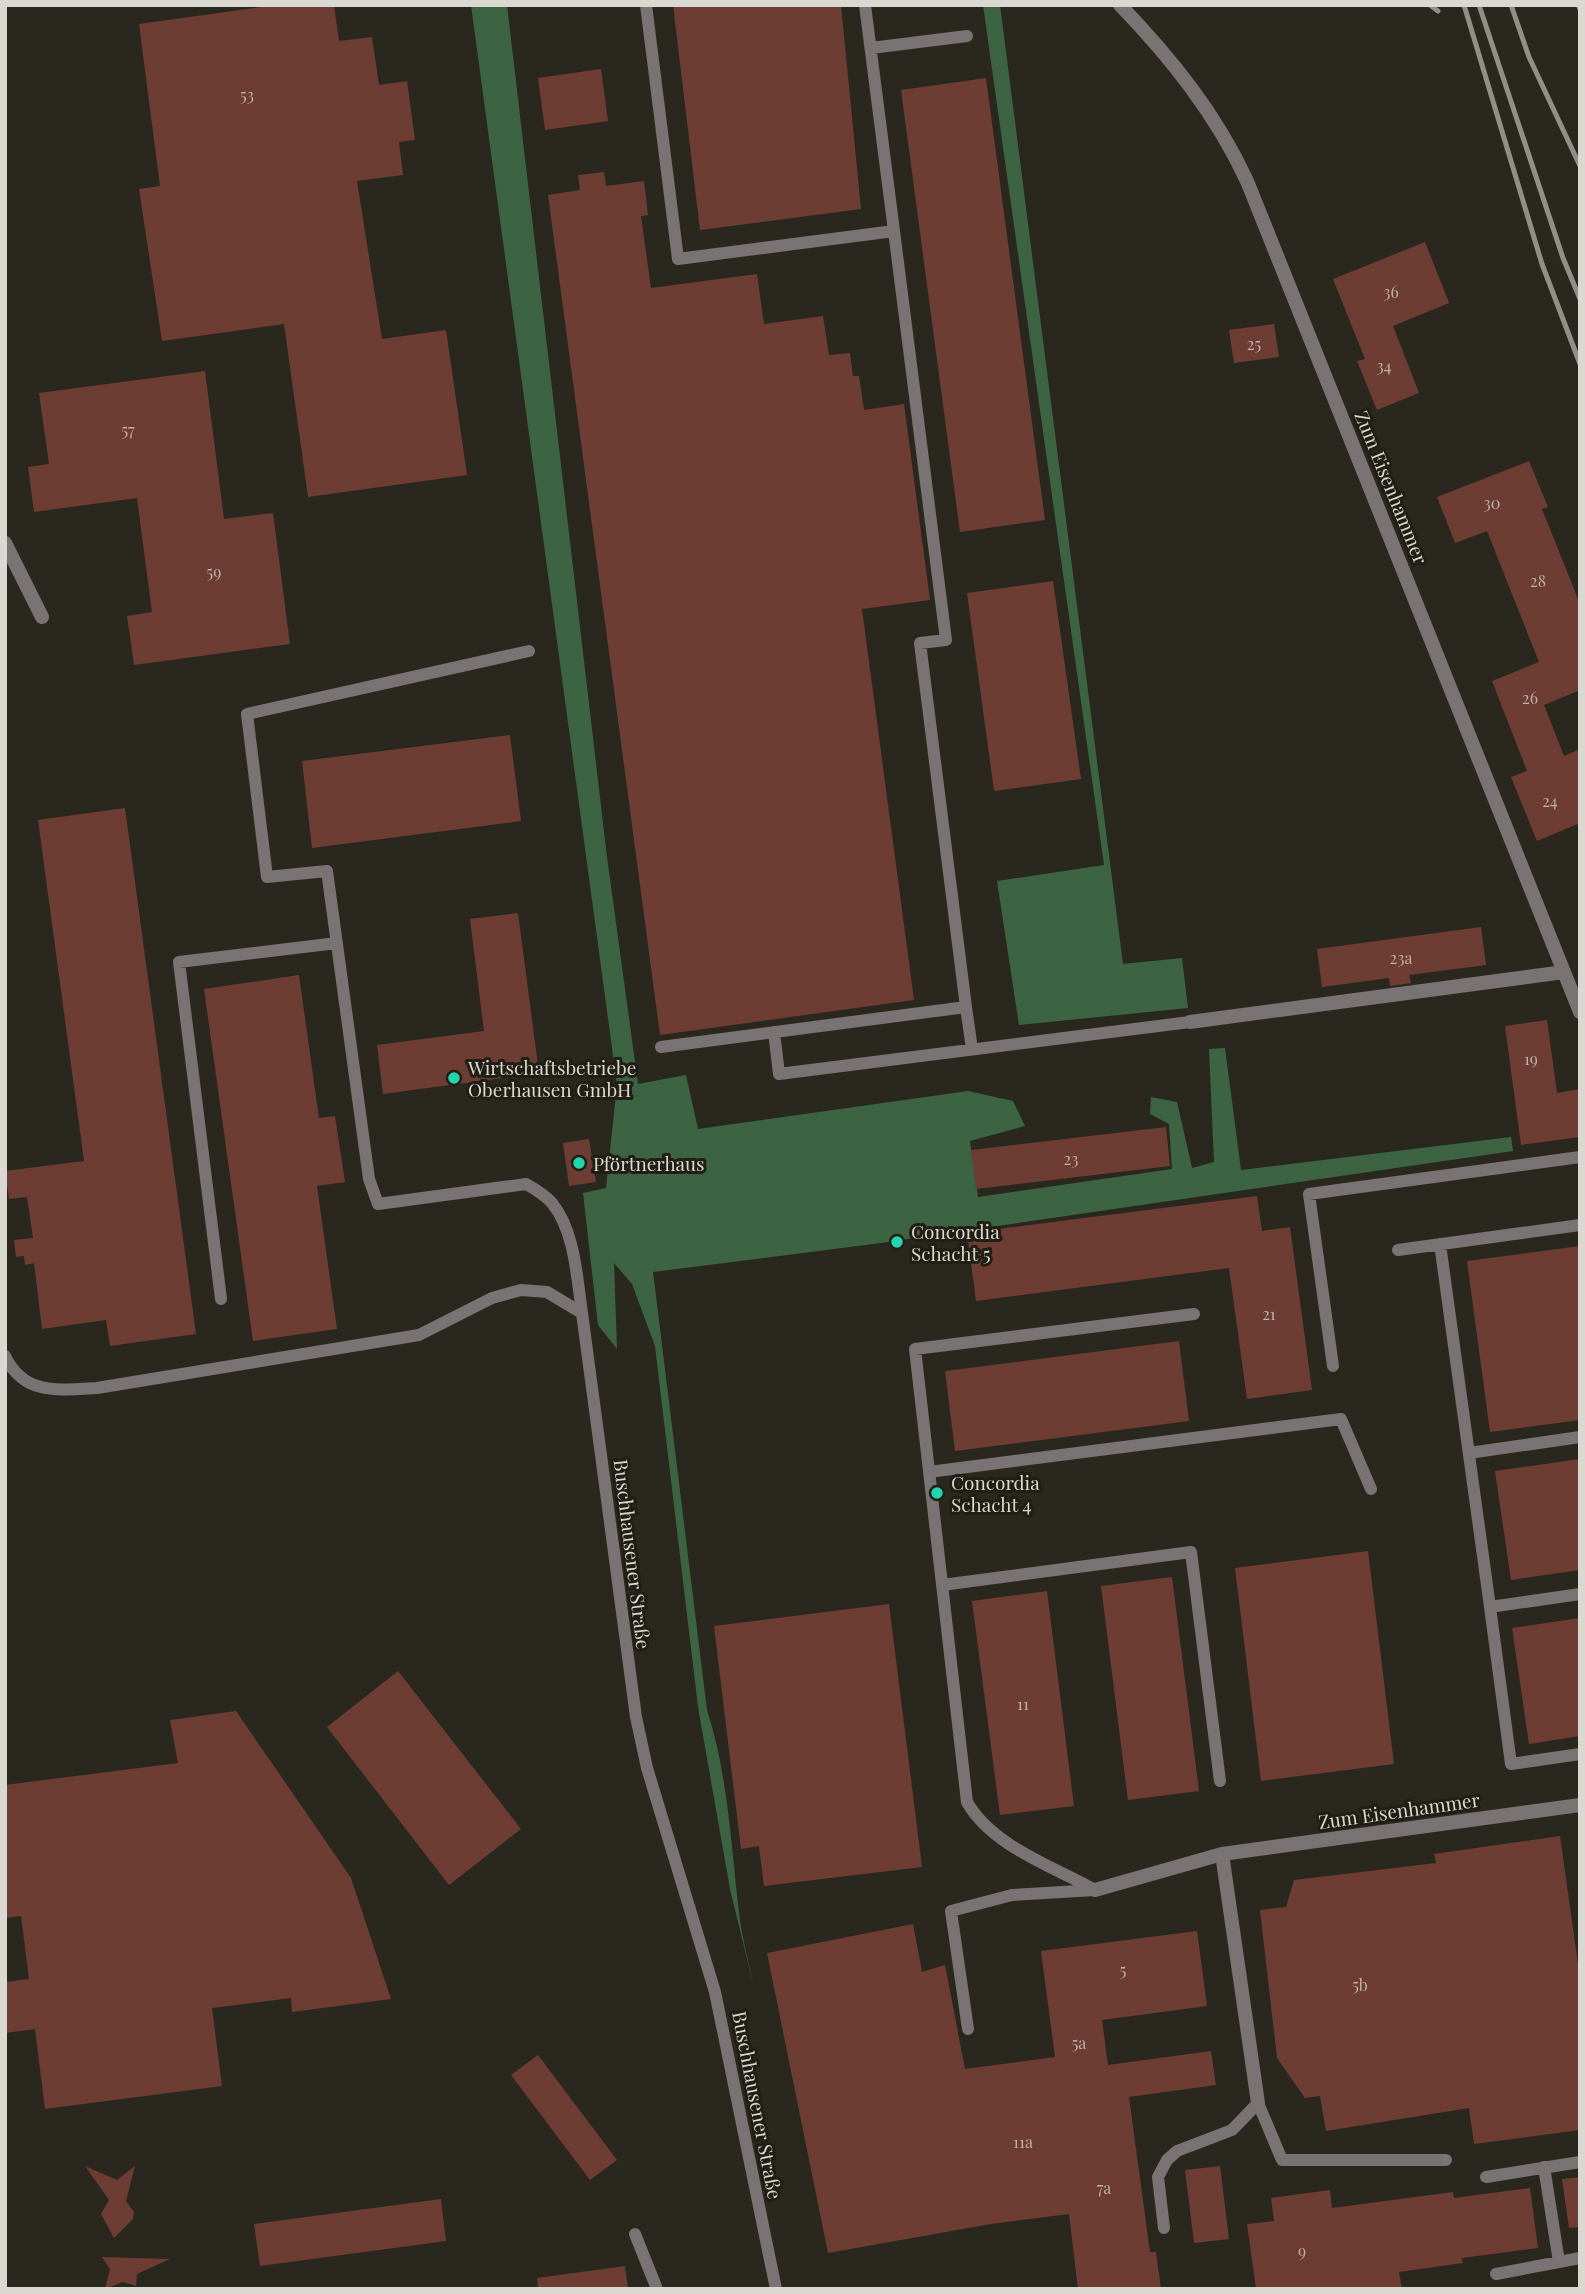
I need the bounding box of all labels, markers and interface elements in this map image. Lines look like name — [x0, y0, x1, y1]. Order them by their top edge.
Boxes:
house number: 53 — [240, 84, 254, 105]
house number: 36 — [1383, 281, 1399, 302]
house number: 25 — [1247, 333, 1261, 354]
house number: 34 — [1376, 355, 1392, 376]
street label: Zum Eisenhammer — [1349, 407, 1435, 568]
house number: 57 — [121, 419, 135, 440]
house number: 30 — [1484, 492, 1500, 513]
house number: 59 — [207, 561, 221, 582]
house number: 28 — [1530, 570, 1546, 591]
house number: 26 — [1522, 687, 1538, 708]
house number: 24 — [1542, 790, 1558, 811]
house number: 23a — [1390, 947, 1412, 968]
house number: 19 — [1524, 1048, 1538, 1069]
place label: Wirtschaftsbetriebe Oberhausen GmbH — [467, 1054, 636, 1102]
marker: Wirtschaftsbetriebe Oberhausen GmbH — [446, 1070, 462, 1086]
house number: 23 — [1064, 1148, 1078, 1169]
place label: Pförtnerhaus — [593, 1150, 705, 1176]
marker: Pförtnerhaus — [571, 1155, 587, 1171]
place label: Concordia Schacht 5 — [911, 1218, 1000, 1266]
marker: Concordia Schacht 5 — [889, 1234, 905, 1250]
house number: 21 — [1262, 1303, 1276, 1324]
street label: Buschhausener Straße — [608, 1458, 658, 1650]
place label: Concordia Schacht 4 — [951, 1469, 1040, 1517]
marker: Concordia Schacht 4 — [929, 1485, 945, 1501]
house number: 11 — [1017, 1693, 1029, 1714]
street label: Zum Eisenhammer — [1317, 1786, 1482, 1834]
house number: 5 — [1120, 1959, 1126, 1980]
house number: 5b — [1352, 1974, 1368, 1995]
street label: Buschhausener Straße — [727, 2009, 789, 2201]
house number: 5a — [1072, 2032, 1086, 2053]
house number: 11a — [1013, 2131, 1033, 2152]
house number: 7a — [1097, 2177, 1111, 2198]
house number: 9 — [1298, 2240, 1306, 2261]

